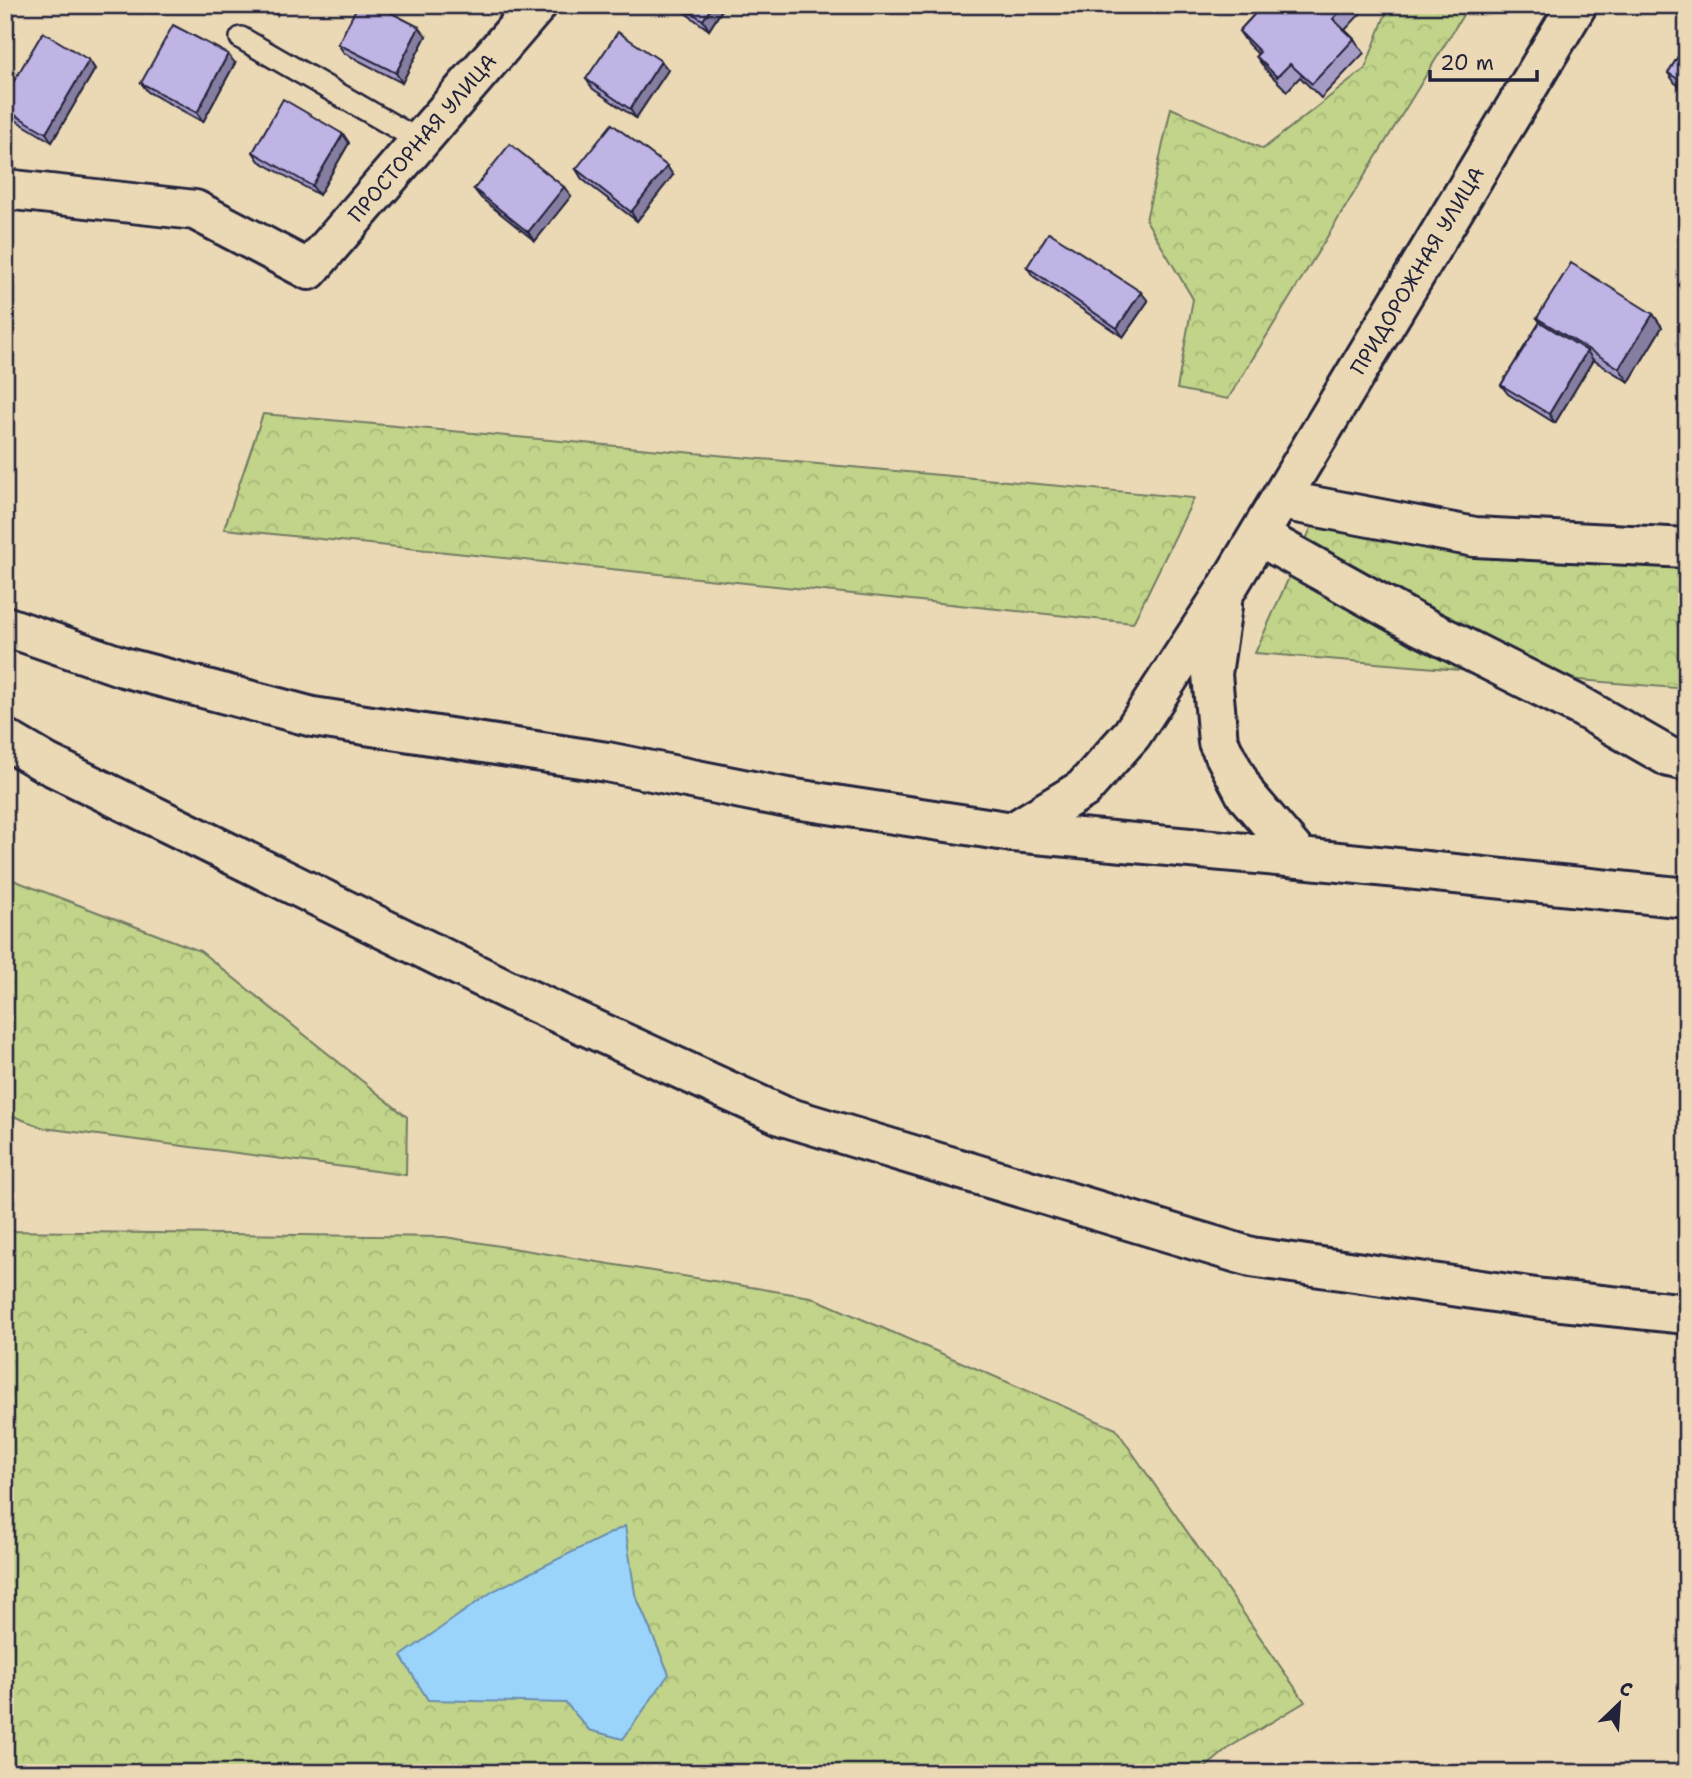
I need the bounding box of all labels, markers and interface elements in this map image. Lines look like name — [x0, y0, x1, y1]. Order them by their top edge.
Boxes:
scale bar — [1430, 38, 1536, 82]
street label: ПРОСТОРНАЯ УЛИЦА — [342, 48, 503, 228]
text: 20 m — [1440, 49, 1494, 77]
street label: ПРИДОРОЖНАЯ УЛИЦА — [1344, 161, 1491, 380]
north arrow — [1584, 1670, 1654, 1740]
text: С — [1615, 1675, 1637, 1703]

